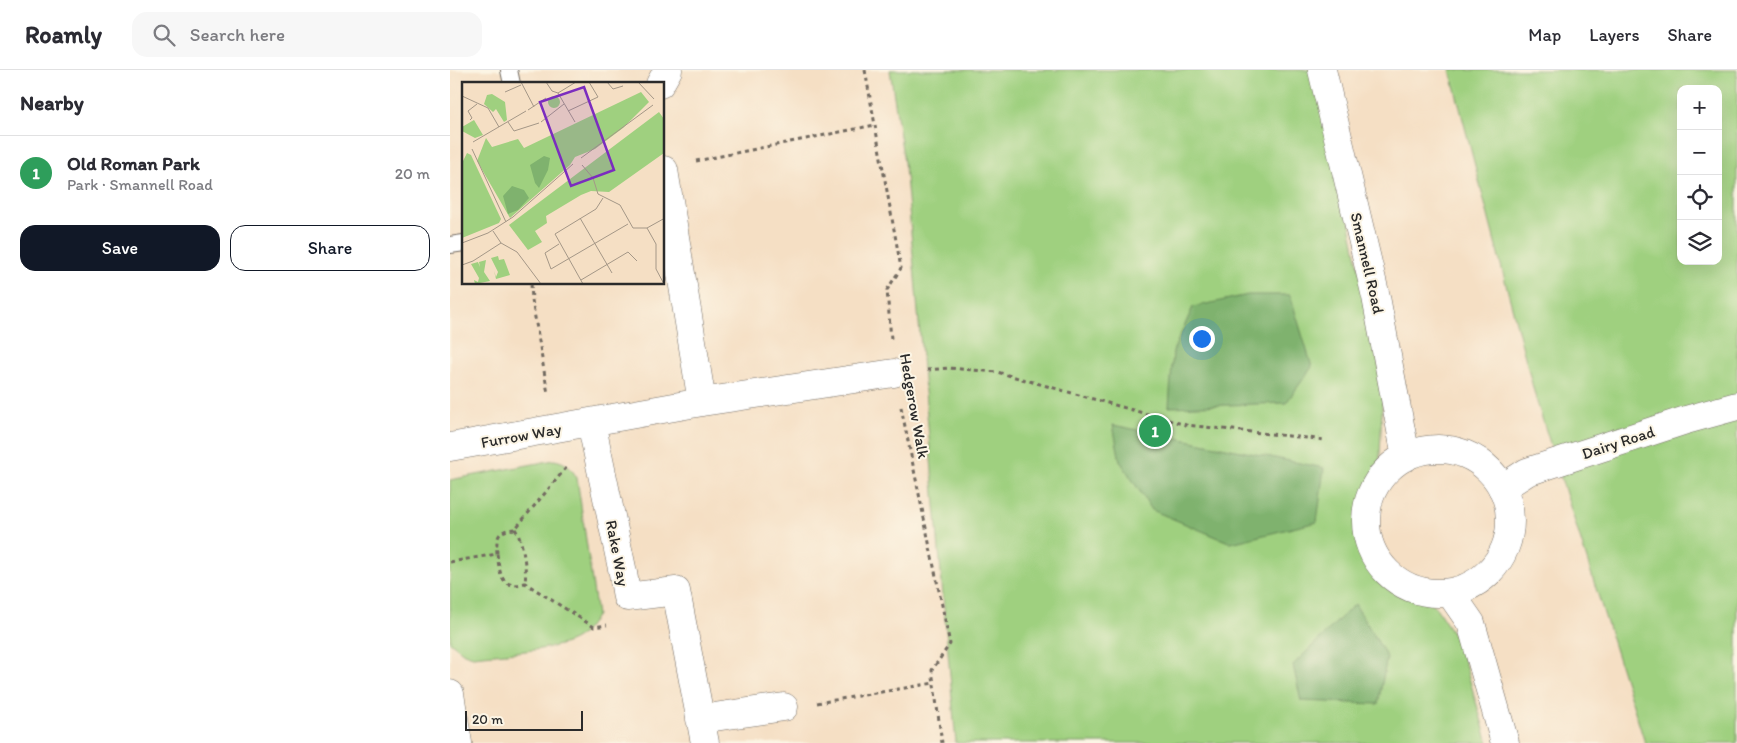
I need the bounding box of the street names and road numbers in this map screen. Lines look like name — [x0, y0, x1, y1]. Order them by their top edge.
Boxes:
street label: Smannell Road — [1347, 211, 1388, 316]
street label: Hedgerow Walk — [896, 352, 933, 461]
street label: Furrow Way — [479, 419, 563, 452]
street label: Dairy Road — [1579, 422, 1657, 463]
street label: Rake Way — [602, 518, 633, 588]

